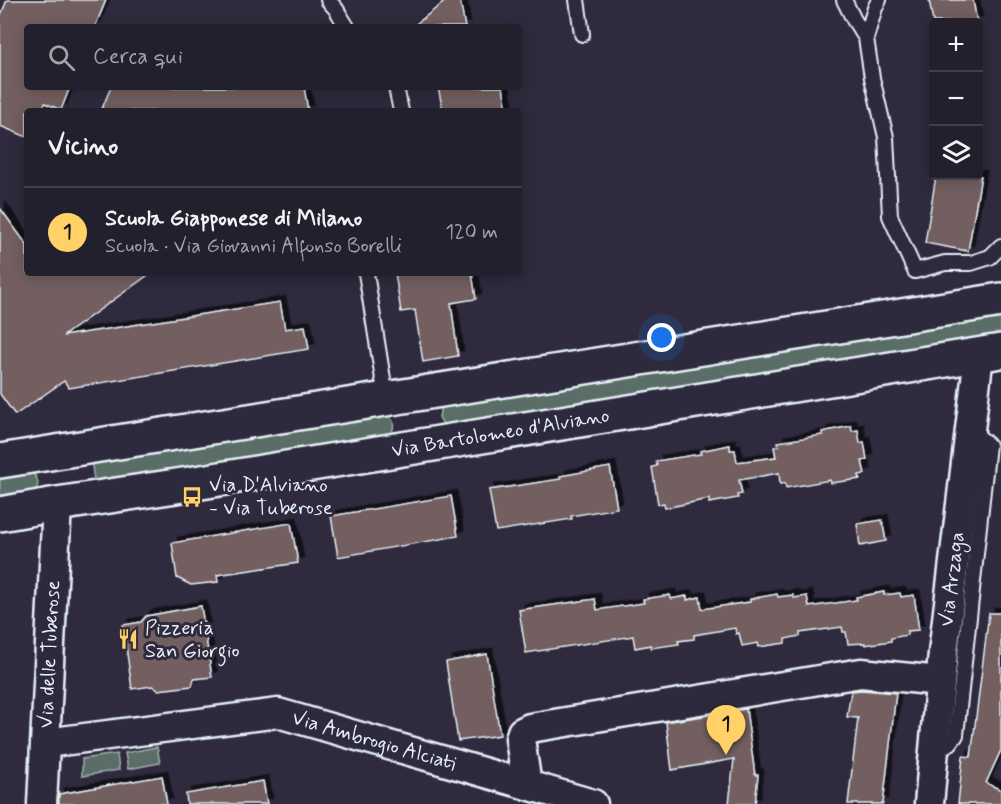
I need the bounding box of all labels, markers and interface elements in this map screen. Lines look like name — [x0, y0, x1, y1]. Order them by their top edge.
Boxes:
map controls — [929, 18, 983, 180]
button: + — [929, 18, 983, 72]
search box — [24, 24, 522, 90]
icon: search — [45, 41, 78, 74]
text: Cerca qui — [93, 43, 183, 71]
button: − — [929, 72, 983, 126]
button: layers — [929, 126, 983, 180]
text: Vicino — [48, 130, 118, 164]
text: Scuola Giapponese di Milano — [105, 205, 362, 233]
text: 1 — [63, 219, 72, 246]
text: 120 m — [445, 219, 498, 246]
text: Scuola · Via Giovanni Alfonso Borelli — [105, 233, 402, 260]
your location — [647, 323, 676, 352]
street label: Via Bartolomeo d'Alviano — [390, 402, 611, 464]
place label: Via D'Alviano - Via Tuberose — [209, 472, 333, 522]
bus stop icon: Via D'Alviano - Via Tuberose — [180, 485, 204, 509]
street label: Via Arzaga — [933, 530, 971, 628]
street label: Via delle Tuberose — [32, 579, 67, 729]
place label: Pizzeria San Giorgio — [145, 615, 240, 667]
restaurant icon: Pizzeria San Giorgio — [116, 627, 140, 651]
street label: Via Ambrogio Alciati — [289, 704, 460, 777]
pin: 1 — [706, 706, 746, 755]

